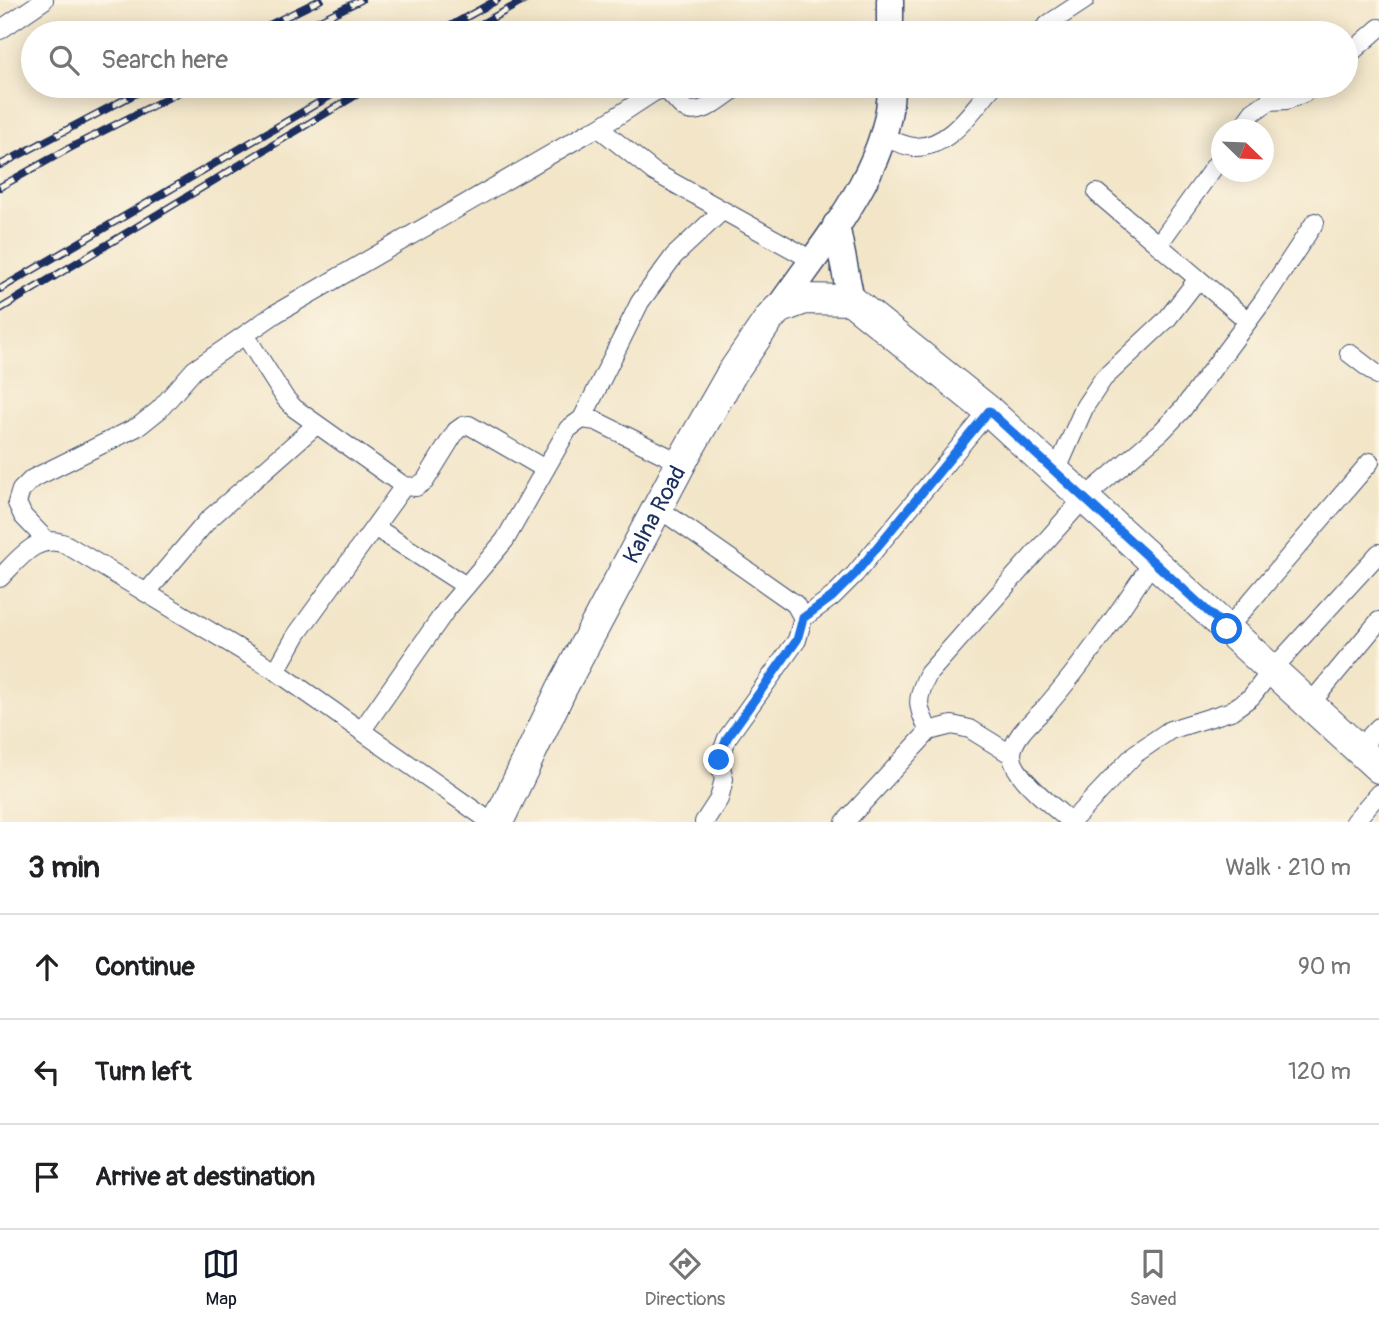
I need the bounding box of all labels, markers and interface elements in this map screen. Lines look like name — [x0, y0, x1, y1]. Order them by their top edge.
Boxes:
search box — [21, 21, 1358, 98]
icon: search — [45, 41, 83, 79]
text: Search here — [101, 44, 228, 76]
north arrow — [1211, 119, 1274, 182]
street label: Kalna Road — [617, 461, 692, 568]
route start — [1211, 613, 1242, 644]
route end — [703, 744, 734, 775]
text: 3 min — [28, 849, 100, 886]
text: Walk · 210 m — [1225, 853, 1351, 882]
icon: ahead — [28, 948, 66, 986]
text: Continue — [95, 951, 195, 983]
text: 90 m — [1298, 952, 1351, 981]
icon: left — [28, 1053, 66, 1091]
text: Turn left — [95, 1056, 191, 1088]
text: 120 m — [1288, 1057, 1351, 1086]
icon: arrive — [28, 1158, 66, 1196]
text: Arrive at destination — [95, 1161, 315, 1193]
tab: Map — [202, 1245, 240, 1311]
tab: Directions — [645, 1245, 725, 1311]
tab: Saved — [1130, 1245, 1177, 1311]

